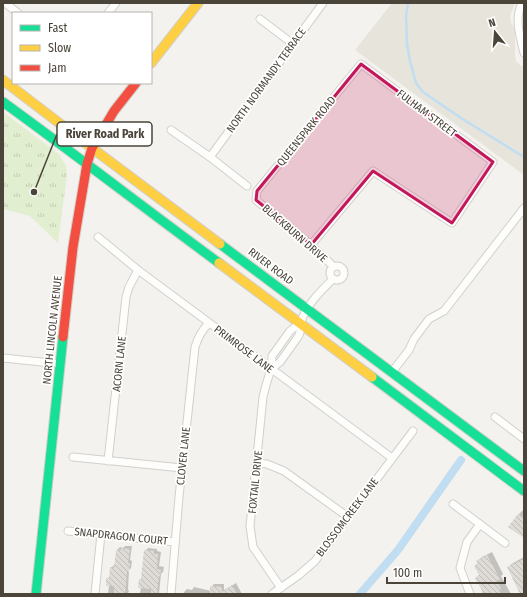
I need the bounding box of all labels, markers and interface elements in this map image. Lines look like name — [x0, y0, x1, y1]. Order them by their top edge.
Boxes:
legend — [12, 12, 152, 84]
north arrow — [475, 12, 515, 52]
text: N — [487, 16, 497, 30]
text: Fast — [48, 21, 67, 35]
street label: NORTH NORMANDY TERRACE — [224, 25, 309, 135]
text: Slow — [48, 41, 71, 55]
text: Jam — [48, 61, 66, 75]
street label: FULHAM STREET — [395, 87, 460, 140]
street label: QUEENSPARK ROAD — [274, 94, 338, 169]
callout: River Road Park — [57, 122, 152, 146]
text: River Road Park — [66, 127, 145, 141]
street label: BLACKBURN DRIVE — [260, 202, 330, 265]
street label: RIVER ROAD — [246, 245, 296, 288]
street label: NORTH LINCOLN AVENUE — [40, 275, 65, 385]
street label: PRIMROSE LANE — [211, 323, 276, 376]
street label: ACORN LANE — [110, 336, 129, 392]
street label: CLOVER LANE — [174, 426, 193, 486]
street label: FOXTAIL DRIVE — [246, 450, 265, 514]
street label: BLOSSOMCREEK LANE — [313, 475, 381, 559]
street label: SNAPDRAGON COURT — [74, 525, 169, 548]
scale bar — [387, 559, 505, 585]
text: 100 m — [393, 566, 422, 580]

